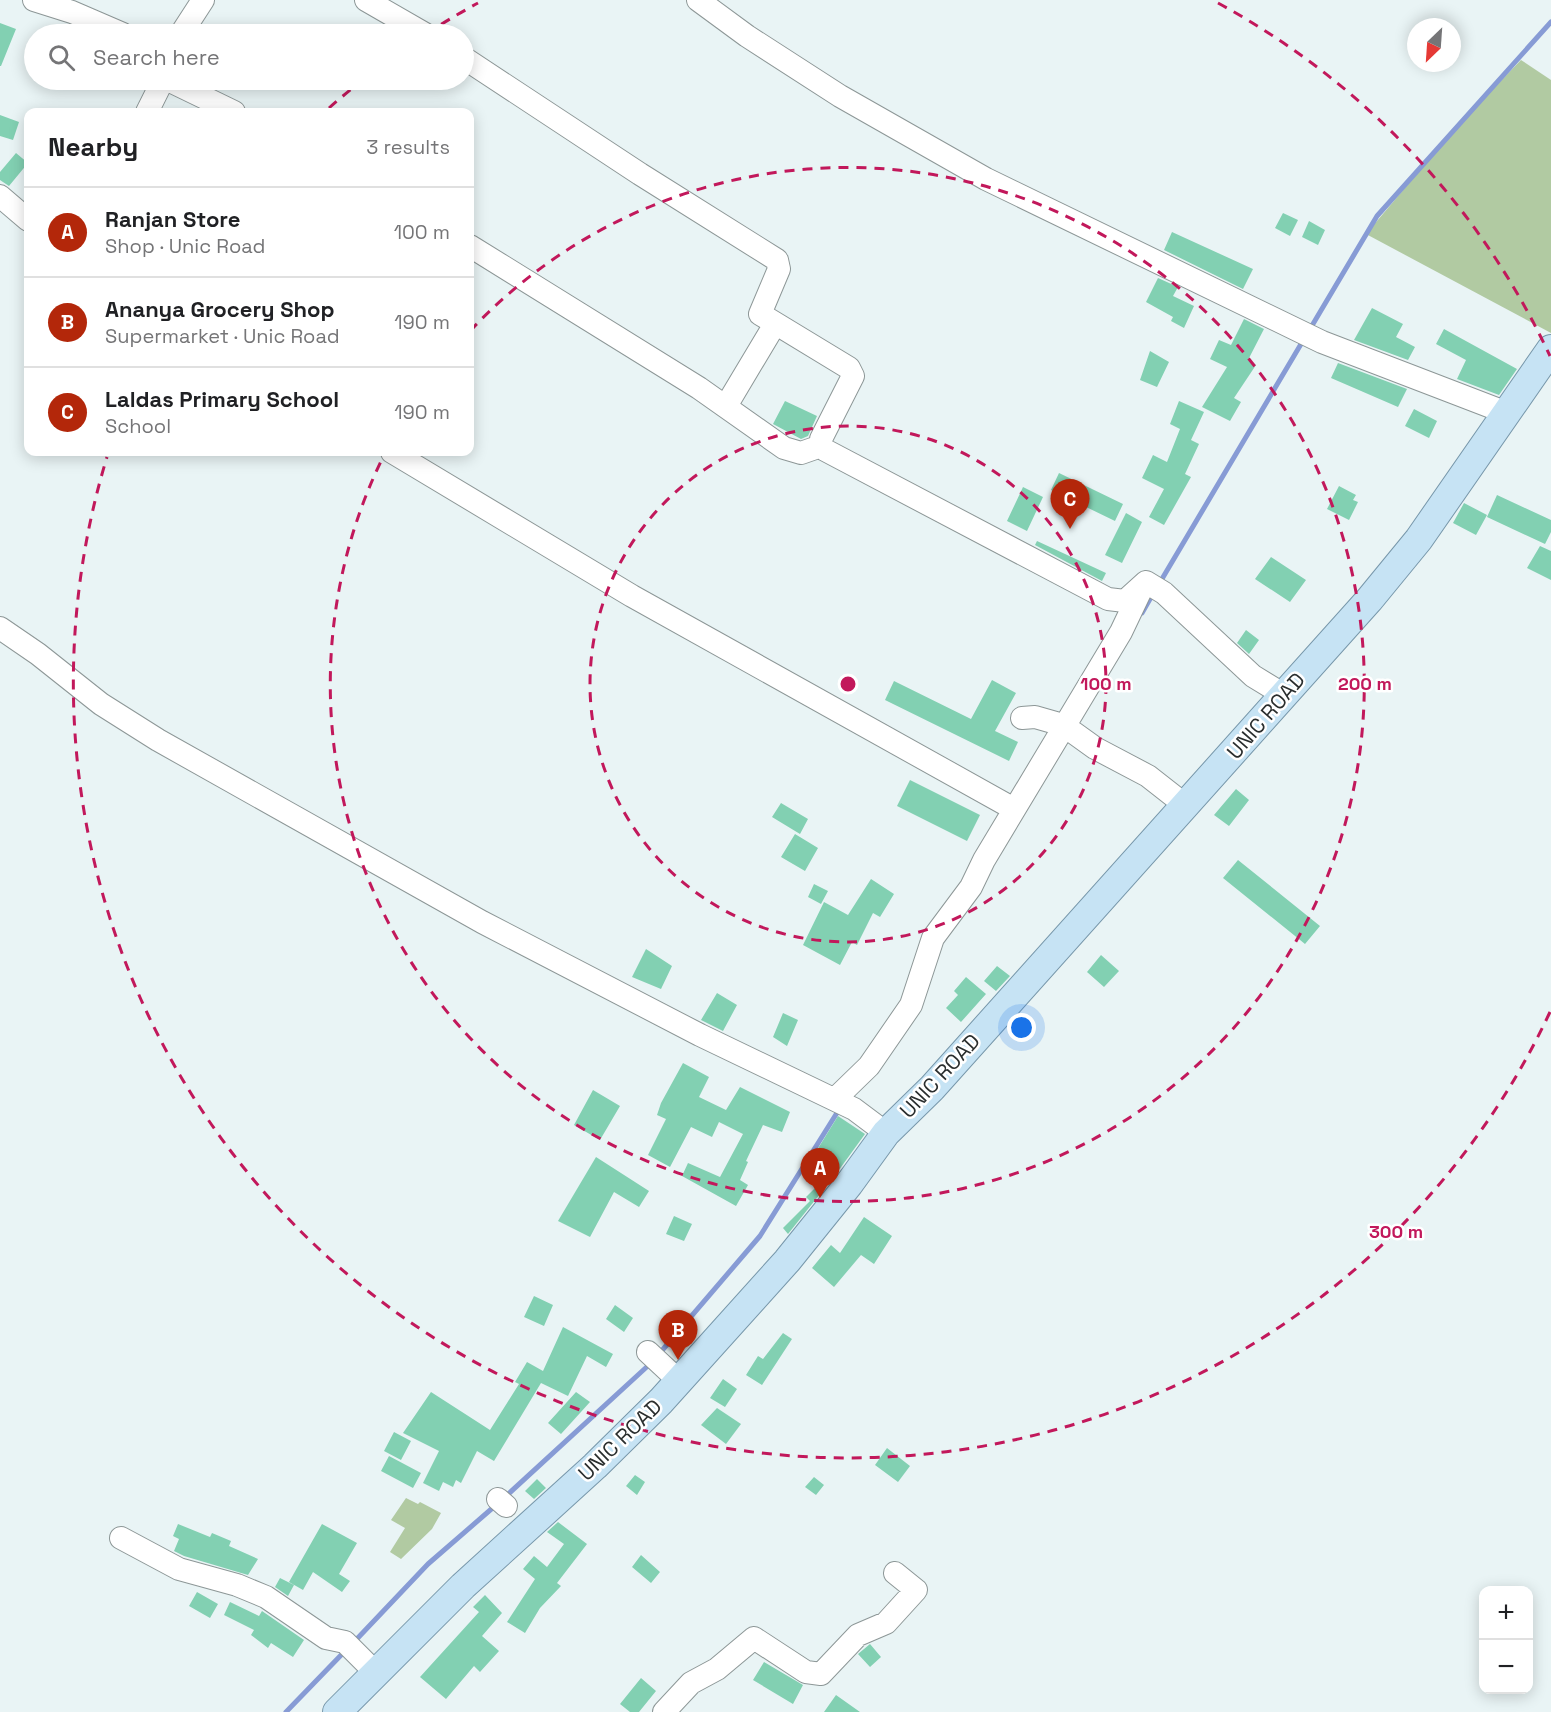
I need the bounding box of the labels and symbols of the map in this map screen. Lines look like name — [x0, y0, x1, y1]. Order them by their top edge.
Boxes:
north arrow — [1407, 18, 1461, 72]
pin: C — [1050, 480, 1090, 529]
street label: UNIC ROAD — [1221, 667, 1311, 765]
text: 100 m — [1080, 672, 1132, 695]
text: 200 m — [1338, 672, 1392, 695]
centre of rings — [838, 674, 858, 694]
your location — [1007, 1013, 1036, 1042]
street label: UNIC ROAD — [894, 1028, 986, 1124]
pin: A — [800, 1148, 840, 1198]
text: 300 m — [1369, 1220, 1423, 1243]
pin: B — [658, 1310, 698, 1360]
street label: UNIC ROAD — [572, 1393, 667, 1486]

